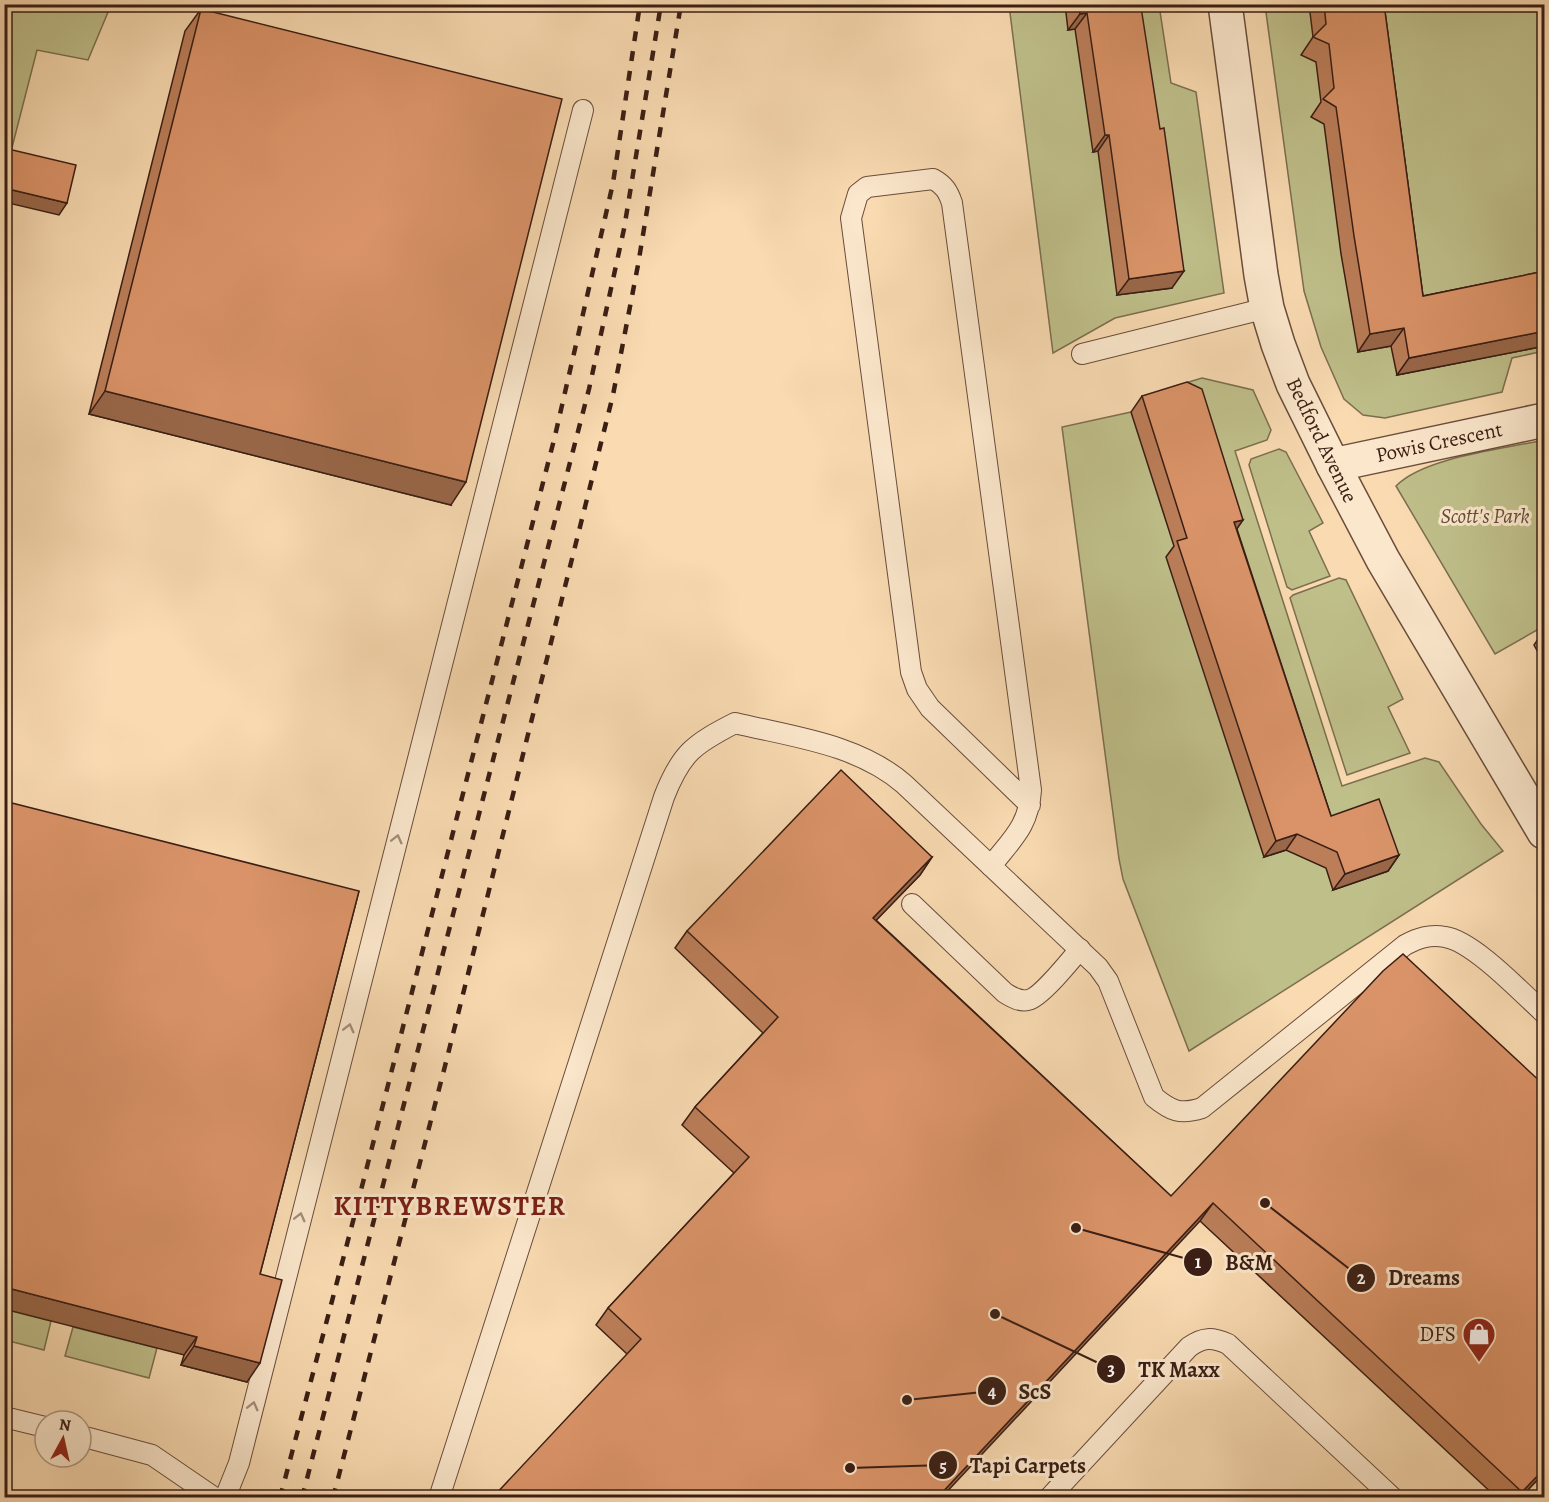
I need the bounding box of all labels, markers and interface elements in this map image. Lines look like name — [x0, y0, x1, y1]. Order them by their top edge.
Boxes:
street label: Bedford Avenue — [1280, 373, 1364, 507]
street label: Powis Crescent — [1373, 415, 1505, 469]
park label: Scott's Park — [1440, 502, 1530, 530]
one-way arrow — [390, 834, 403, 844]
one-way arrow — [342, 1023, 354, 1034]
district label: KITTYBREWSTER — [333, 1188, 567, 1224]
one-way arrow — [293, 1212, 306, 1222]
callout: B&M — [1183, 1242, 1285, 1282]
text: B&M — [1225, 1248, 1273, 1278]
text: 1 — [1195, 1250, 1202, 1274]
callout: Dreams — [1346, 1258, 1472, 1298]
text: Dreams — [1388, 1263, 1460, 1293]
text: 2 — [1357, 1266, 1366, 1290]
shop icon: DFS — [1461, 1316, 1497, 1363]
place label: DFS — [1419, 1320, 1456, 1348]
callout: TK Maxx — [1096, 1349, 1232, 1389]
text: TK Maxx — [1138, 1355, 1220, 1385]
text: 3 — [1107, 1357, 1115, 1381]
callout: ScS — [977, 1371, 1064, 1411]
text: ScS — [1019, 1377, 1051, 1407]
text: 4 — [988, 1379, 997, 1403]
one-way arrow — [245, 1401, 258, 1411]
north arrow — [33, 1409, 93, 1469]
text: N — [58, 1413, 73, 1437]
callout: Tapi Carpets — [928, 1445, 1097, 1485]
text: Tapi Carpets — [970, 1451, 1086, 1481]
text: 5 — [939, 1454, 947, 1478]

